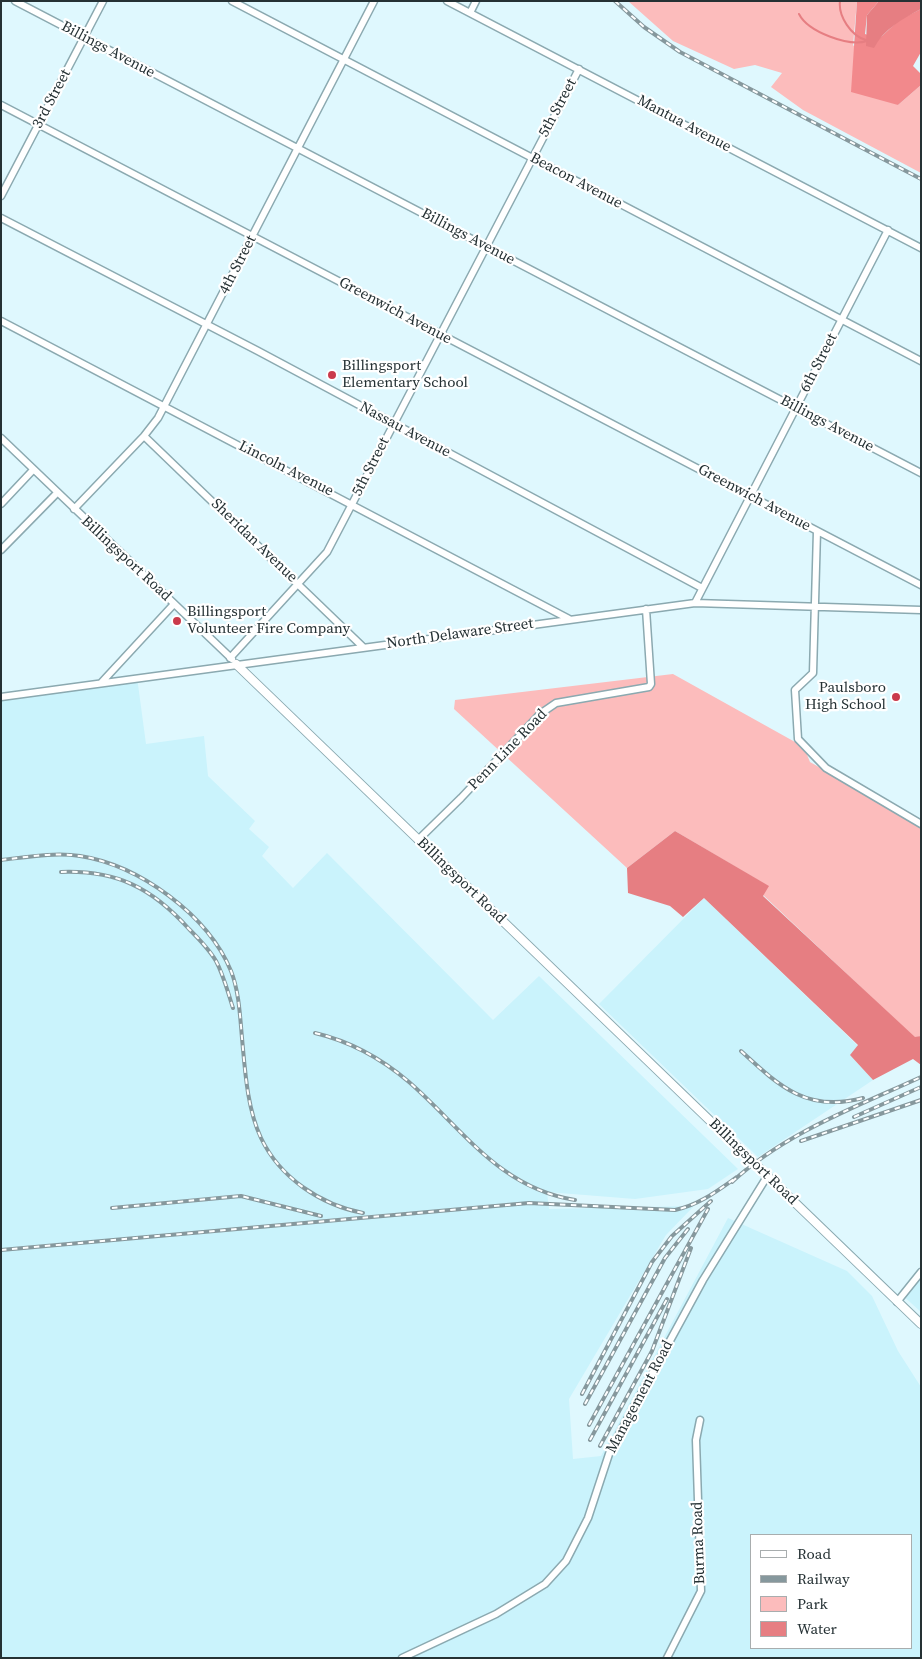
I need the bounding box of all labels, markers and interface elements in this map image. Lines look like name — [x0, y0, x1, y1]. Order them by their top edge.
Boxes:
street label: Billings Avenue — [58, 18, 158, 82]
street label: 3rd Street — [29, 66, 75, 132]
street label: 5th Street — [535, 76, 581, 140]
street label: Mantua Avenue — [634, 92, 734, 156]
street label: Beacon Avenue — [527, 149, 625, 213]
street label: Billings Avenue — [418, 205, 518, 269]
street label: 4th Street — [216, 233, 260, 297]
street label: Greenwich Avenue — [336, 274, 454, 348]
street label: 6th Street — [797, 331, 841, 395]
place label: Billingsport Elementary School — [342, 357, 468, 392]
marker: Billingsport Elementary School — [326, 369, 338, 381]
street label: Billings Avenue — [777, 392, 877, 456]
street label: Nassau Avenue — [356, 398, 454, 462]
street label: 5th Street — [349, 435, 393, 499]
street label: Lincoln Avenue — [235, 437, 337, 501]
street label: Greenwich Avenue — [695, 461, 813, 535]
street label: Sheridan Avenue — [207, 495, 301, 587]
street label: Billingsport Road — [77, 513, 175, 605]
place label: Billingsport Volunteer Fire Company — [187, 603, 350, 638]
marker: Billingsport Volunteer Fire Company — [171, 615, 183, 627]
street label: North Delaware Street — [386, 615, 534, 653]
place label: Paulsboro High School — [805, 679, 886, 714]
marker: Paulsboro High School — [890, 691, 902, 703]
street label: Penn Line Road — [465, 706, 551, 794]
street label: Billingsport Road — [413, 834, 509, 928]
street label: Billingsport Road — [705, 1115, 801, 1209]
street label: Management Road — [603, 1338, 677, 1456]
street label: Burma Road — [689, 1501, 709, 1585]
legend — [750, 1534, 912, 1649]
text: Road — [797, 1543, 831, 1564]
text: Railway — [797, 1568, 850, 1589]
text: Park — [797, 1593, 828, 1614]
text: Water — [797, 1618, 837, 1639]

